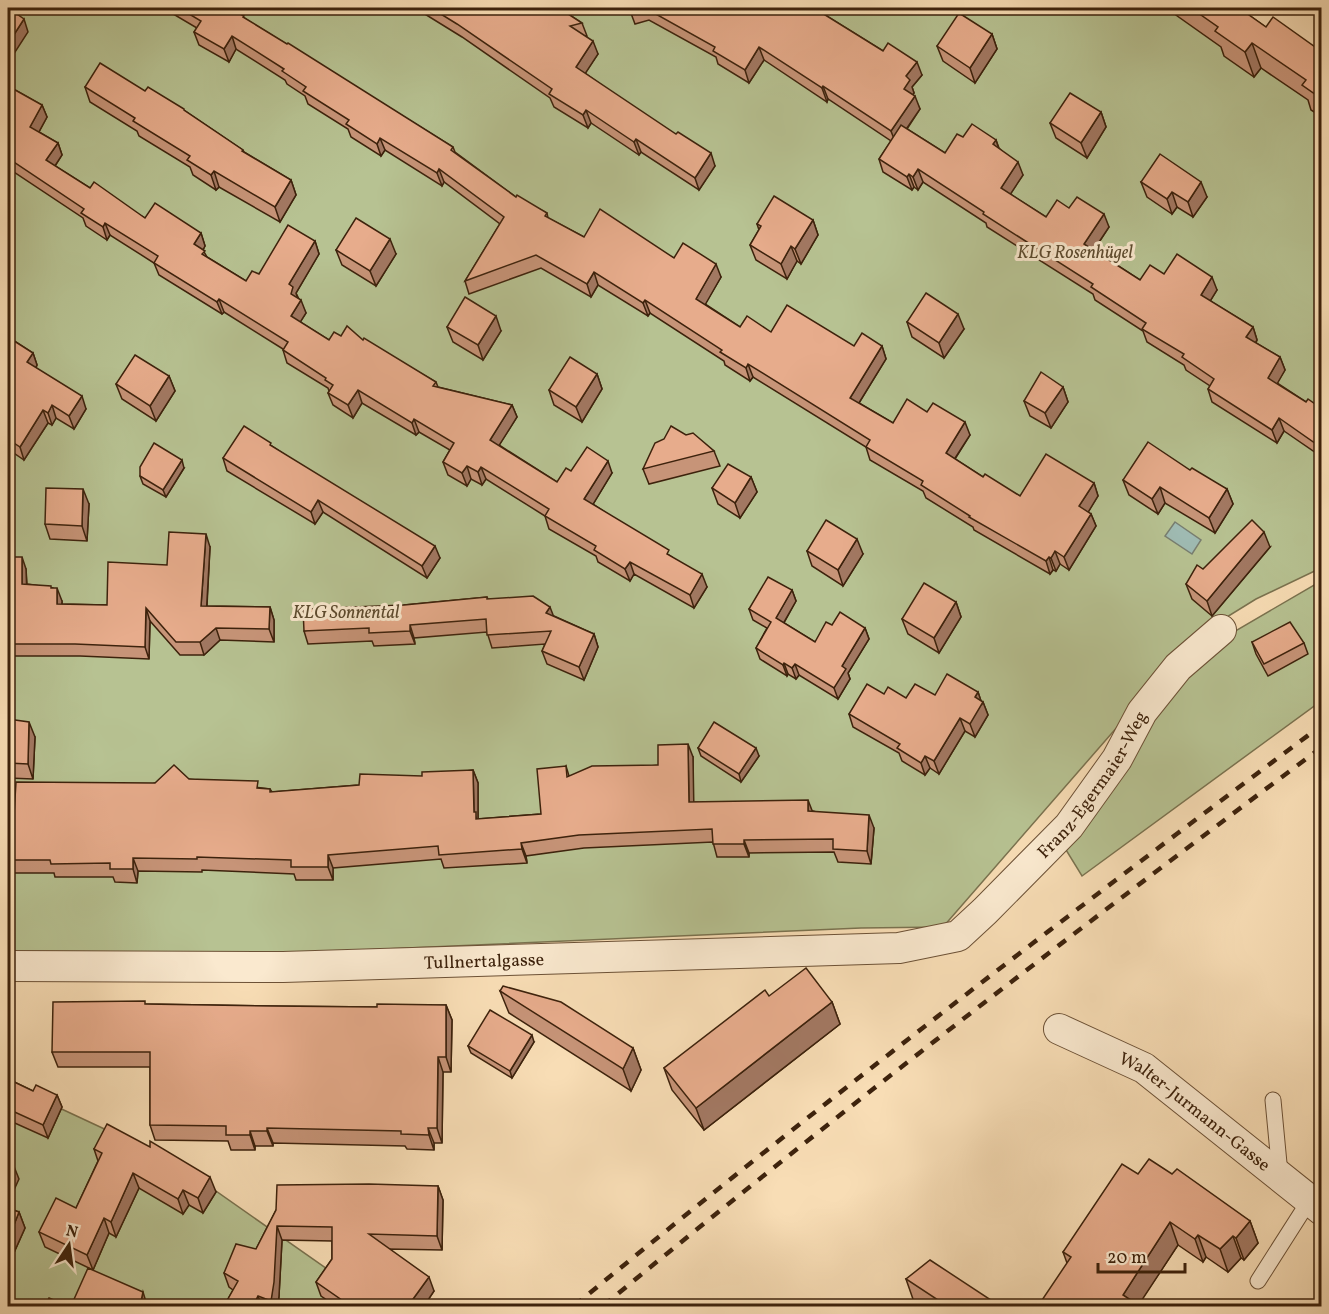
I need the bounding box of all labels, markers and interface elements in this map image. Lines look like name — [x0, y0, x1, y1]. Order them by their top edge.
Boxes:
park label: KLG Rosenhügel — [1017, 241, 1133, 266]
park label: KLG Sonnental — [293, 601, 400, 626]
street label: Franz-Egermaier-Weg — [1032, 707, 1154, 865]
street label: Tullnertalgasse — [423, 948, 544, 977]
street label: Walter-Jurmann-Gasse — [1115, 1047, 1275, 1178]
north arrow — [39, 1215, 99, 1275]
text: N — [64, 1220, 80, 1244]
scale bar — [1098, 1236, 1185, 1274]
text: 20 m — [1107, 1246, 1147, 1271]

